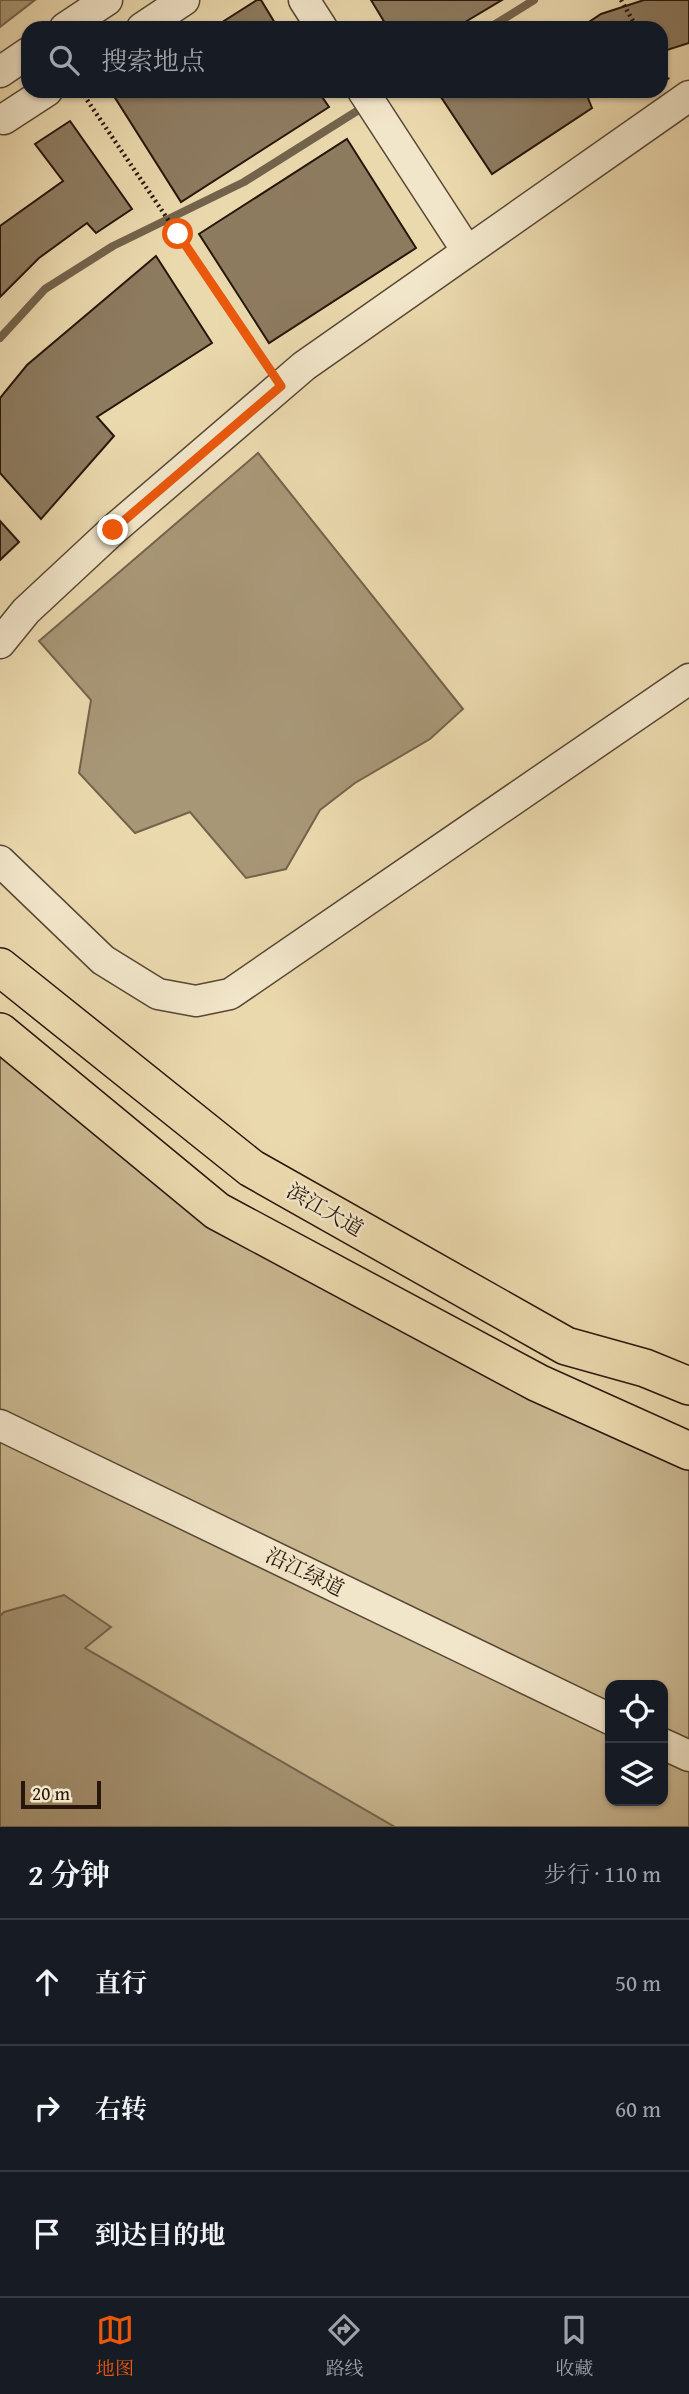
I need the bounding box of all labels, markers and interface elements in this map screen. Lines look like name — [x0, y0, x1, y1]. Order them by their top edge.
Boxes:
search box — [21, 21, 668, 98]
icon: search — [45, 41, 83, 79]
text: 搜索地点 — [101, 41, 205, 80]
route start — [162, 218, 193, 249]
route end — [97, 514, 128, 545]
street label: 滨江大道 — [281, 1175, 369, 1244]
street label: 沿江绿道 — [261, 1539, 350, 1604]
map controls — [605, 1680, 668, 1806]
button: locate — [605, 1680, 668, 1743]
button: layers — [605, 1743, 668, 1806]
scale bar — [21, 1778, 102, 1810]
text: 20 m — [32, 1779, 70, 1807]
text: 2 分钟 — [28, 1852, 110, 1896]
text: 步行 · 110 m — [544, 1857, 661, 1890]
icon: ahead — [28, 1963, 66, 2001]
text: 直行 — [95, 1963, 147, 2002]
text: 50 m — [615, 1966, 661, 1999]
icon: right — [28, 2089, 66, 2127]
text: 右转 — [95, 2089, 147, 2128]
text: 60 m — [615, 2092, 661, 2125]
icon: arrive — [28, 2215, 66, 2253]
text: 到达目的地 — [95, 2215, 225, 2254]
tab: 地图 — [96, 2311, 134, 2382]
tab: 路线 — [325, 2311, 363, 2382]
tab: 收藏 — [555, 2311, 593, 2382]

